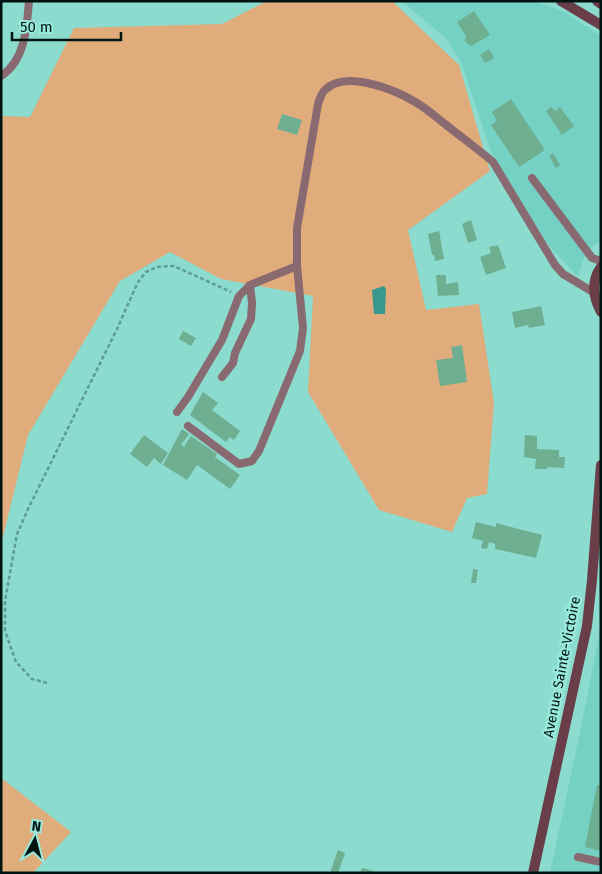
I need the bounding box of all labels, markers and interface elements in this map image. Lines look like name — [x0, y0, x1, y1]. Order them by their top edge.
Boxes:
scale bar — [12, 10, 121, 42]
text: 50 m — [20, 18, 53, 36]
street label: Avenue Sainte-Victoire — [540, 595, 584, 739]
north arrow — [10, 814, 60, 864]
text: N — [31, 818, 42, 836]

